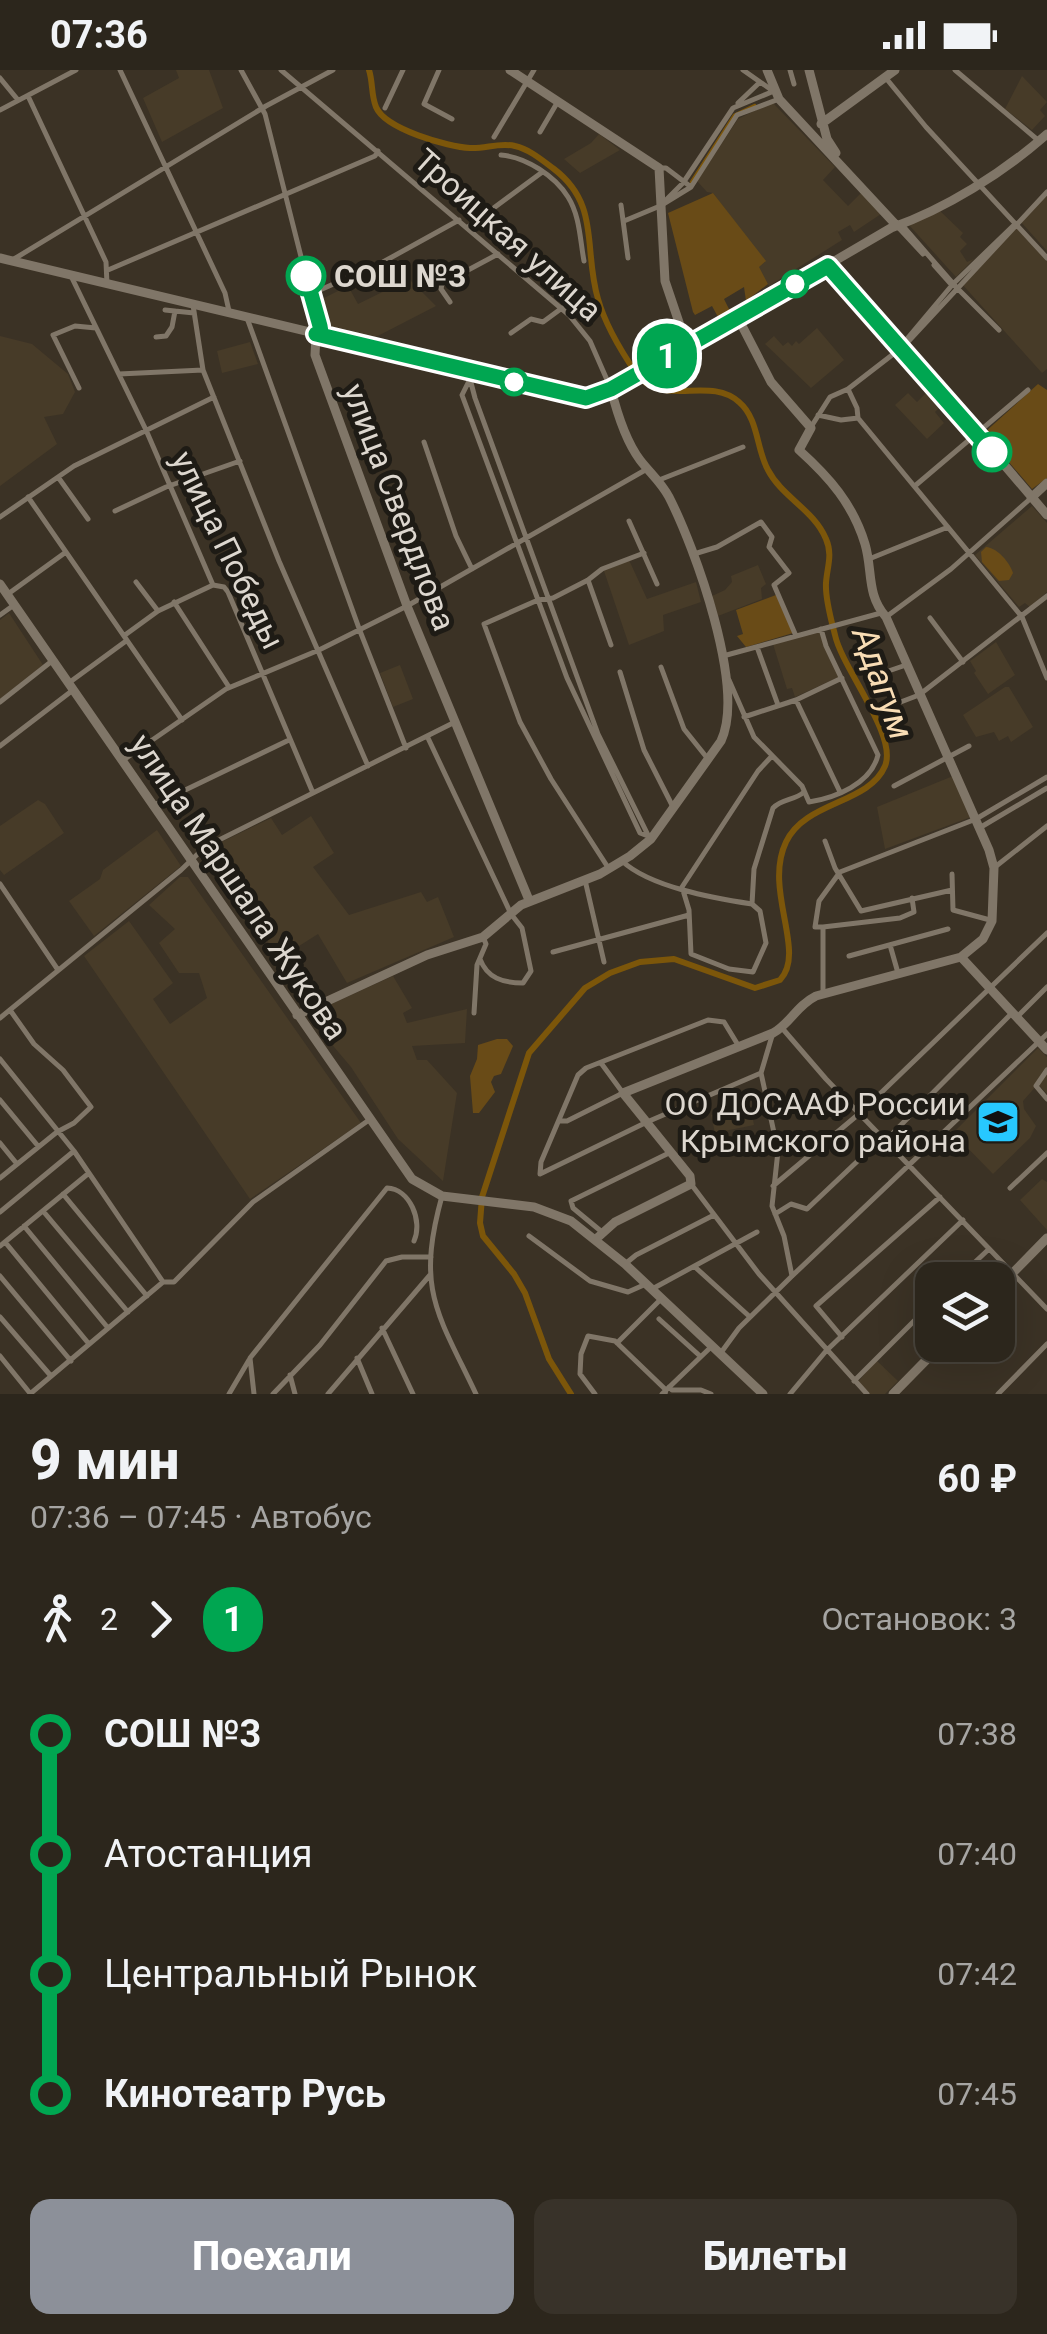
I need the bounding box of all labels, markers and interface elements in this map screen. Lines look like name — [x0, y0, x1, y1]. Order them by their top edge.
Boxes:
text: 07:36 — [50, 13, 148, 57]
street label: Троицкая улица — [406, 141, 610, 329]
marker: СОШ №3 — [287, 257, 325, 295]
place label: СОШ №3 — [334, 257, 466, 295]
unlabelled marker — [782, 271, 808, 297]
line badge: 1 — [634, 324, 700, 388]
text: 1 — [657, 336, 677, 377]
unlabelled marker — [501, 369, 527, 395]
street label: улица Свердлова — [334, 378, 464, 636]
unlabelled marker — [973, 433, 1011, 471]
street label: улица Победы — [164, 445, 292, 655]
water label: Адагум — [843, 619, 922, 745]
street label: улица Маршала Жукова — [122, 727, 356, 1047]
place label: ОО ДОСААФ России Крымского района — [664, 1085, 966, 1160]
school or university icon: ОО ДОСААФ России Крымского района — [975, 1099, 1021, 1145]
map controls — [915, 1262, 1015, 1362]
button: layers — [915, 1262, 1015, 1362]
text: 9 мин — [30, 1428, 179, 1492]
text: 60 ₽ — [937, 1457, 1017, 1501]
text: 07:36 – 07:45 · Автобус — [30, 1498, 372, 1536]
icon: walk — [30, 1592, 85, 1647]
icon: forward — [133, 1592, 188, 1647]
text: 1 — [223, 1599, 243, 1640]
text: 2 — [100, 1600, 118, 1638]
text: Остановок: 3 — [821, 1600, 1017, 1638]
text: СОШ №3 — [104, 1712, 261, 1756]
text: 07:38 — [937, 1715, 1017, 1753]
text: Атостанция — [104, 1832, 313, 1876]
text: 07:40 — [937, 1835, 1017, 1873]
text: Центральный Рынок — [104, 1952, 477, 1996]
text: 07:42 — [937, 1955, 1017, 1993]
text: Кинотеатр Русь — [104, 2072, 386, 2116]
text: 07:45 — [937, 2075, 1017, 2113]
button: Поехали — [30, 2199, 514, 2314]
button: Билеты — [534, 2199, 1017, 2314]

